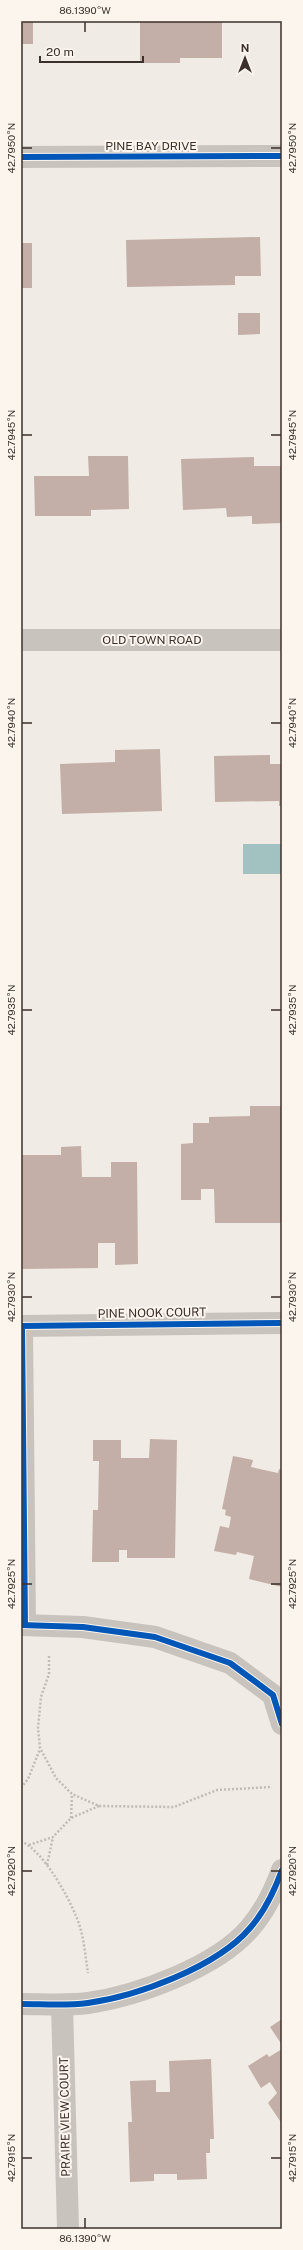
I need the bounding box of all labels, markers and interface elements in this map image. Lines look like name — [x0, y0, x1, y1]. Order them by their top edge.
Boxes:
text: 86.1390°W — [59, 4, 111, 16]
scale bar — [40, 38, 143, 64]
north arrow — [225, 38, 265, 78]
text: N — [241, 42, 249, 54]
text: 20 m — [46, 45, 74, 59]
text: 42.7950°N — [5, 123, 17, 173]
text: 42.7950°N — [286, 123, 298, 173]
street label: PINE BAY DRIVE — [105, 139, 197, 153]
text: 42.7945°N — [5, 410, 17, 460]
text: 42.7945°N — [286, 410, 298, 460]
street label: OLD TOWN ROAD — [102, 633, 202, 647]
text: 42.7940°N — [5, 698, 17, 748]
text: 42.7940°N — [286, 698, 298, 748]
text: 42.7935°N — [5, 985, 17, 1035]
text: 42.7935°N — [286, 985, 298, 1035]
text: 42.7930°N — [5, 1272, 17, 1322]
text: 42.7930°N — [286, 1272, 298, 1322]
street label: PINE NOOK COURT — [98, 1305, 206, 1321]
text: 42.7925°N — [5, 1559, 17, 1609]
text: 42.7925°N — [286, 1559, 298, 1609]
text: 42.7920°N — [5, 1846, 17, 1896]
text: 42.7920°N — [286, 1846, 298, 1896]
street label: PRAIRE VIEW COURT — [57, 2057, 73, 2177]
text: 42.7915°N — [5, 2134, 17, 2182]
text: 42.7915°N — [286, 2134, 298, 2182]
text: 86.1390°W — [59, 2232, 111, 2244]

